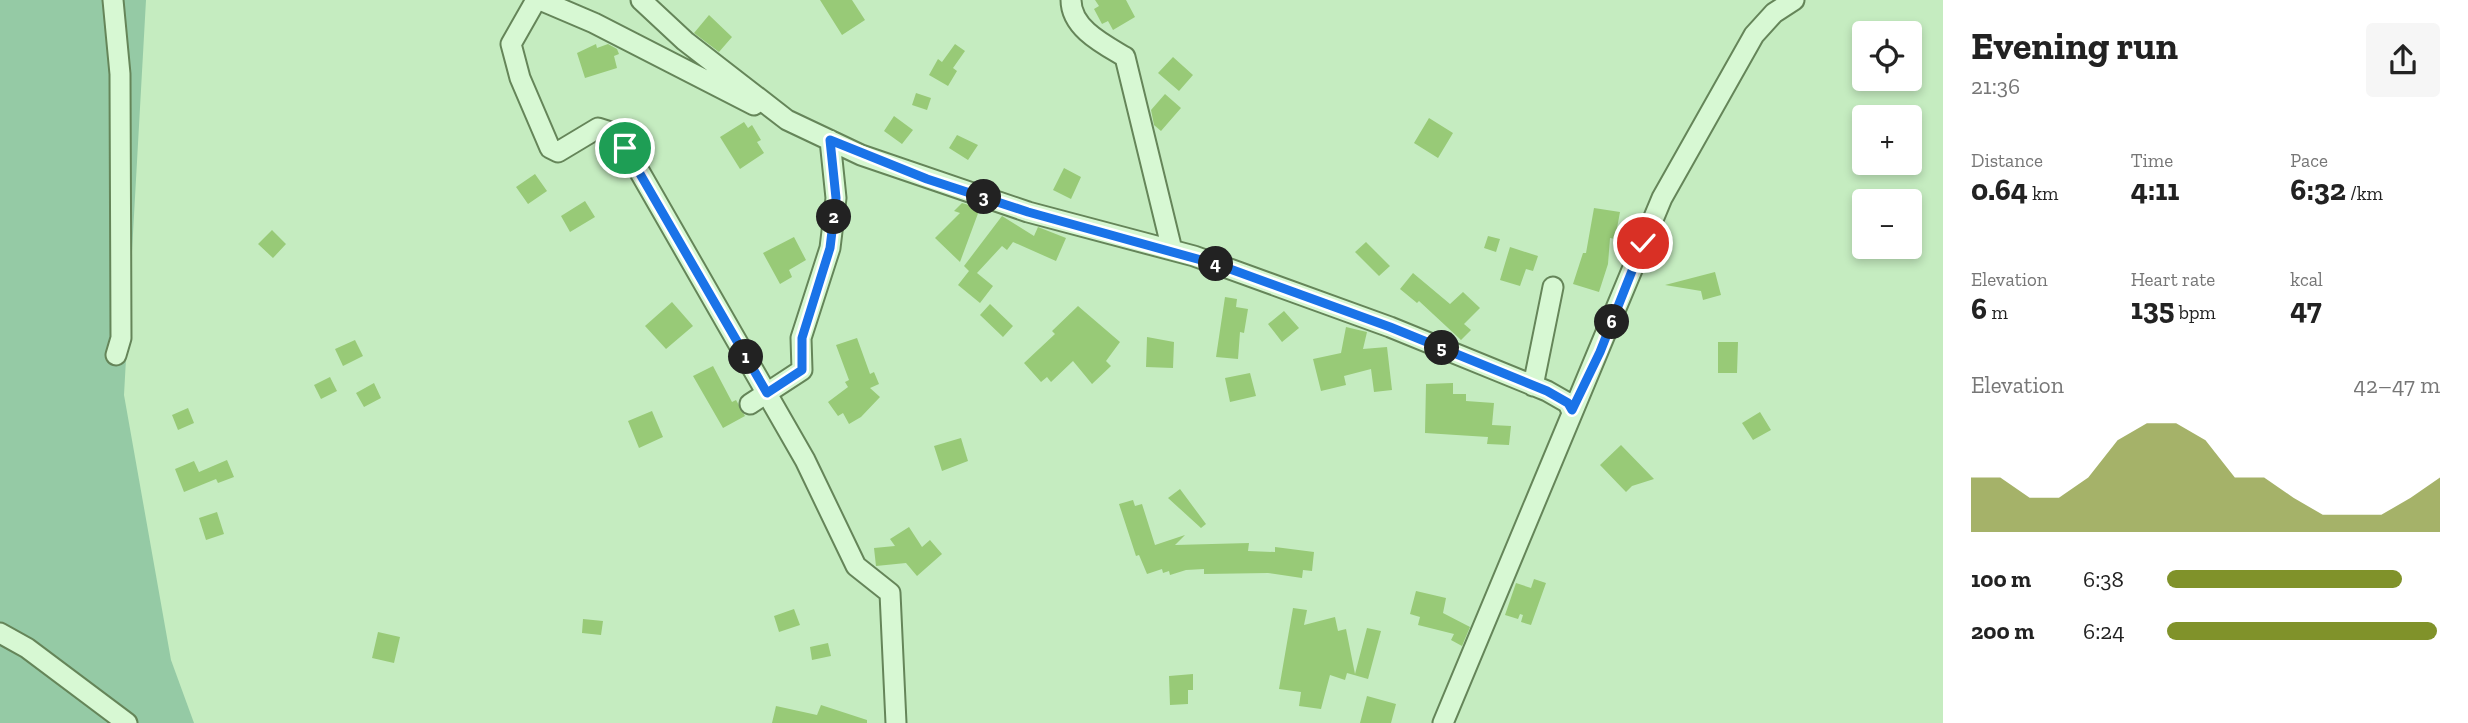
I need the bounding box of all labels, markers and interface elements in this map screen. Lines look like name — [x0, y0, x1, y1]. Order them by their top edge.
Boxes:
map controls — [1852, 21, 1922, 259]
button: locate — [1852, 21, 1922, 91]
text: Evening run — [1971, 23, 2178, 69]
button: share — [2366, 23, 2440, 97]
text: 21:36 — [1971, 72, 2020, 100]
button: + — [1852, 105, 1922, 175]
pin — [595, 118, 655, 178]
icon: arrive — [606, 129, 644, 167]
text: Distance — [1971, 149, 2043, 172]
text: Time — [2131, 149, 2173, 172]
text: Pace — [2290, 149, 2328, 172]
text: 0.64 — [1971, 172, 2028, 208]
text: 4:11 — [2131, 172, 2179, 208]
text: 6:32 — [2290, 172, 2346, 208]
pin: 3 — [967, 180, 1002, 214]
text: km — [2028, 182, 2058, 205]
text: /km — [2346, 182, 2383, 205]
text: 3 — [978, 185, 989, 208]
button: − — [1852, 189, 1922, 259]
pin: 2 — [816, 200, 852, 234]
text: 2 — [828, 205, 839, 228]
pin — [1613, 213, 1673, 273]
icon: check — [1624, 224, 1662, 262]
pin: 4 — [1198, 246, 1234, 282]
text: 4 — [1210, 252, 1221, 275]
text: Elevation — [1971, 268, 2048, 291]
text: Heart rate — [2131, 268, 2215, 291]
text: kcal — [2290, 268, 2323, 291]
text: 6 — [1971, 291, 1987, 327]
text: 135 — [2131, 291, 2174, 327]
text: 47 — [2290, 291, 2322, 327]
text: m — [1987, 301, 2008, 324]
text: bpm — [2174, 301, 2216, 324]
pin: 6 — [1594, 304, 1630, 340]
text: 6 — [1606, 310, 1617, 333]
pin: 5 — [1424, 330, 1460, 366]
text: 5 — [1437, 336, 1446, 359]
pin: 1 — [728, 340, 764, 374]
text: 1 — [742, 345, 749, 368]
text: Elevation — [1971, 371, 2064, 399]
text: 42–47 m — [2353, 371, 2440, 399]
text: 100 m — [1971, 565, 2031, 593]
text: 6:38 — [2083, 565, 2124, 593]
text: 200 m — [1971, 617, 2034, 645]
text: 6:24 — [2083, 617, 2125, 645]

